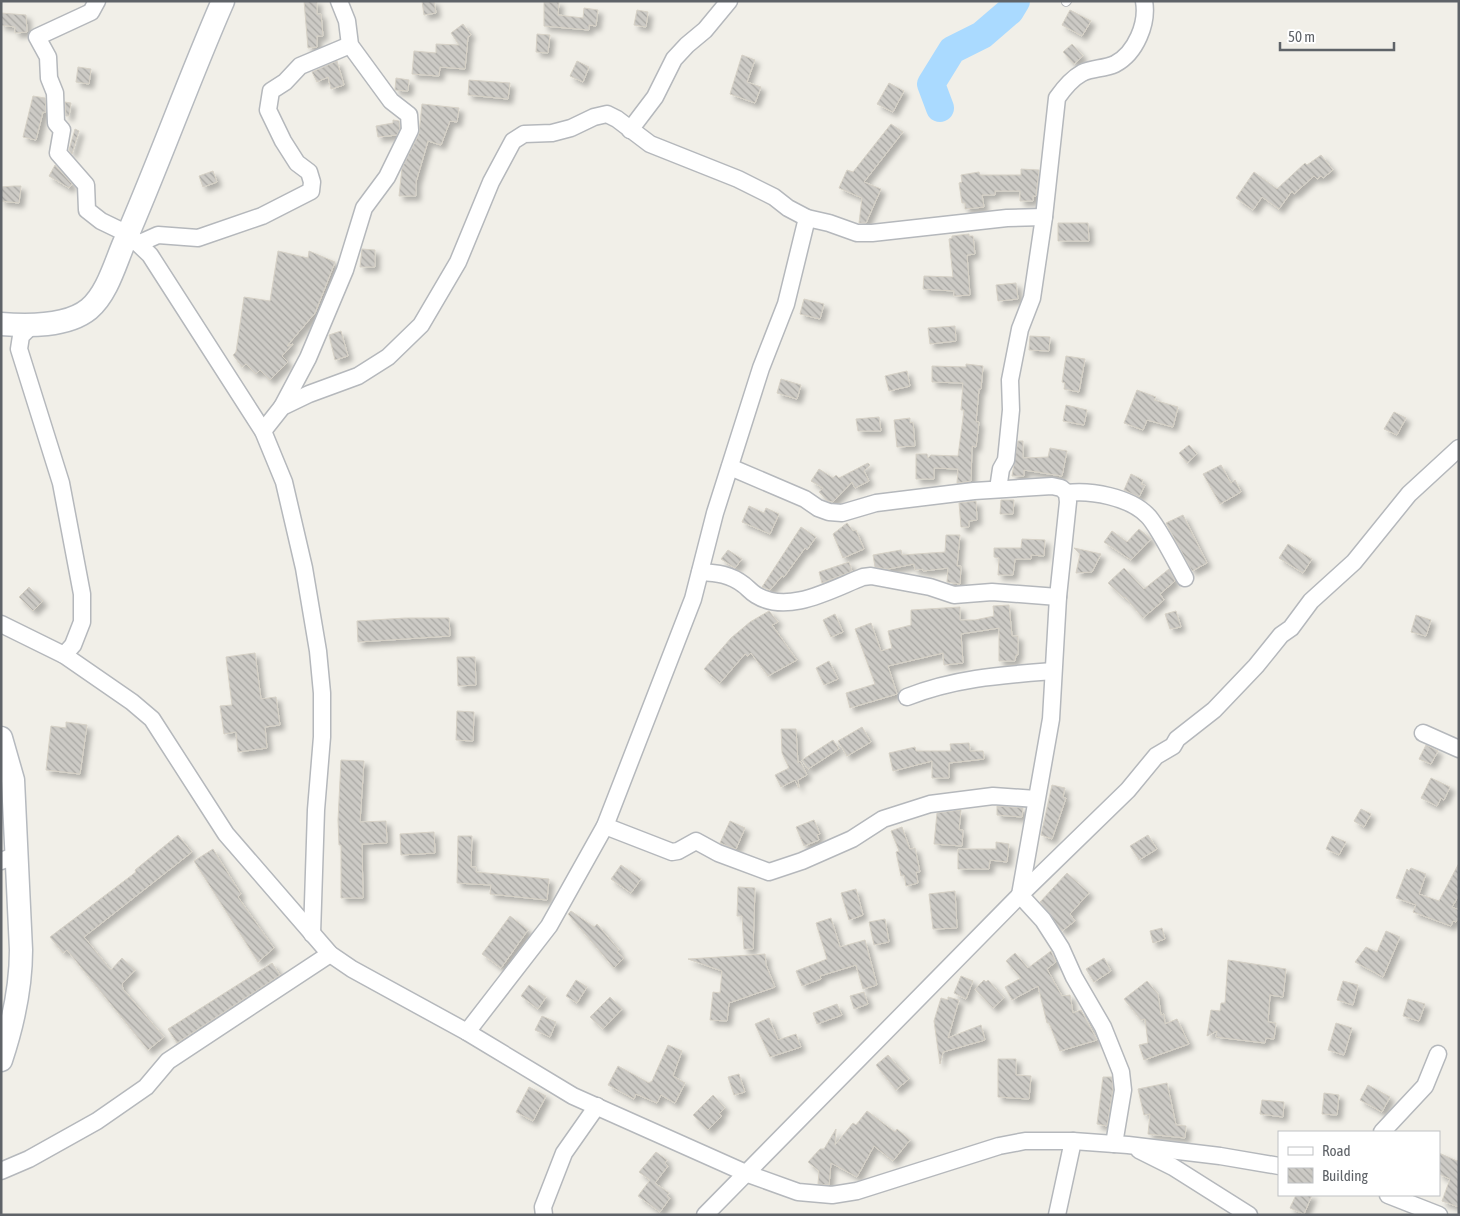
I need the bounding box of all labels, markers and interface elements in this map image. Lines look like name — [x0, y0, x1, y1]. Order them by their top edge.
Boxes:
scale bar — [1280, 20, 1394, 52]
text: 50 m — [1288, 28, 1315, 45]
legend — [1278, 1131, 1440, 1196]
text: Road — [1322, 1142, 1351, 1159]
text: Building — [1322, 1167, 1368, 1184]

